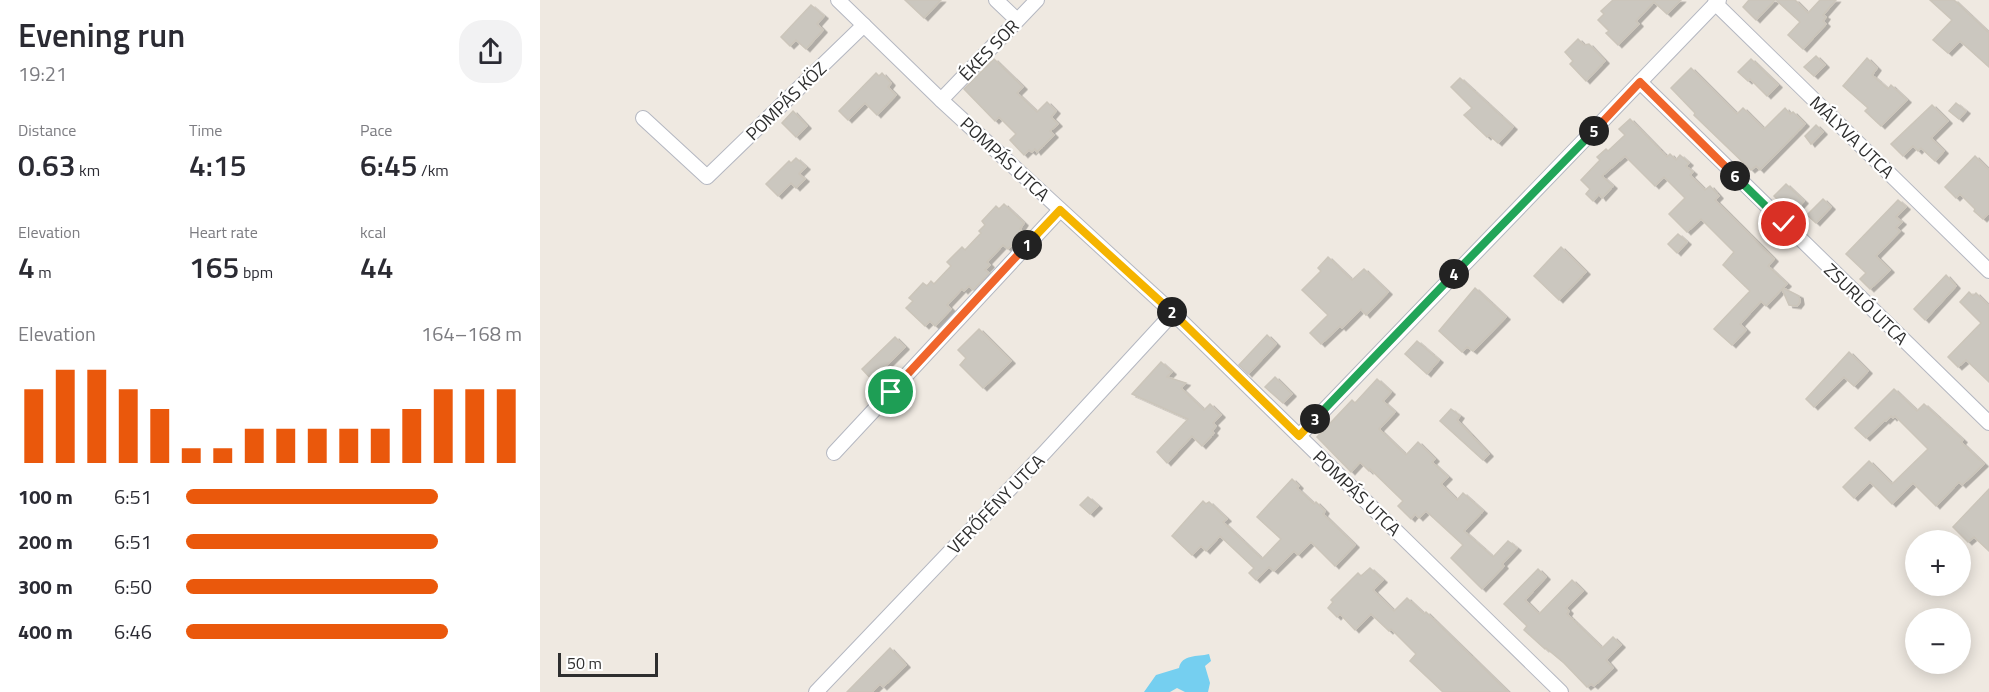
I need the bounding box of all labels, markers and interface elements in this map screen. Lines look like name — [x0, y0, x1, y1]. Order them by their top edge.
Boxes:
text: Evening run — [18, 10, 185, 60]
street label: ÉKES SOR — [953, 13, 1025, 87]
button: share — [459, 20, 522, 83]
street label: POMPÁS KÖZ — [739, 55, 833, 147]
text: 19:21 — [18, 58, 67, 89]
street label: MÁLYVA UTCA — [1804, 90, 1901, 185]
street label: POMPÁS UTCA — [954, 110, 1056, 208]
pin: 5 — [1579, 116, 1609, 146]
text: Distance — [18, 118, 76, 142]
text: Time — [189, 118, 222, 142]
text: Pace — [360, 118, 392, 142]
text: 5 — [1590, 119, 1598, 143]
text: 0.63 — [18, 142, 76, 188]
text: 4:15 — [189, 142, 247, 188]
text: 6:45 — [360, 142, 418, 188]
text: km — [76, 158, 100, 182]
text: /km — [418, 158, 449, 182]
pin: 6 — [1720, 161, 1750, 191]
text: 6 — [1731, 164, 1739, 188]
pin — [1758, 198, 1809, 249]
icon: check — [1767, 207, 1800, 240]
text: Elevation — [18, 220, 80, 244]
text: Heart rate — [189, 220, 258, 244]
text: kcal — [360, 220, 386, 244]
pin: 1 — [1012, 230, 1042, 260]
text: 1 — [1023, 233, 1031, 257]
text: 4 — [18, 244, 35, 290]
text: 165 — [189, 244, 239, 290]
text: 44 — [360, 244, 394, 290]
street label: ZSURLÓ UTCA — [1818, 257, 1914, 351]
pin: 4 — [1439, 259, 1469, 289]
text: m — [35, 260, 52, 284]
text: bpm — [239, 260, 273, 284]
text: 4 — [1450, 262, 1458, 286]
pin: 2 — [1157, 297, 1187, 327]
text: 2 — [1168, 300, 1176, 324]
text: Elevation — [18, 318, 96, 349]
text: 164–168 m — [421, 318, 522, 349]
pin — [865, 366, 916, 417]
icon: arrive — [874, 375, 907, 408]
pin: 3 — [1300, 404, 1330, 434]
text: 3 — [1311, 407, 1319, 431]
street label: POMPÁS UTCA — [1307, 444, 1407, 542]
street label: VERŐFÉNY UTCA — [941, 448, 1051, 560]
text: 100 m — [18, 481, 73, 512]
text: 6:51 — [114, 481, 152, 512]
text: 200 m — [18, 526, 73, 557]
text: 6:51 — [114, 526, 152, 557]
map controls — [1905, 530, 1971, 674]
button: + — [1905, 530, 1971, 596]
text: 300 m — [18, 571, 73, 602]
text: 6:50 — [114, 571, 152, 602]
button: − — [1905, 608, 1971, 674]
text: 400 m — [18, 616, 73, 647]
text: 6:46 — [114, 616, 152, 647]
scale bar — [558, 650, 658, 678]
text: 50 m — [567, 651, 602, 675]

